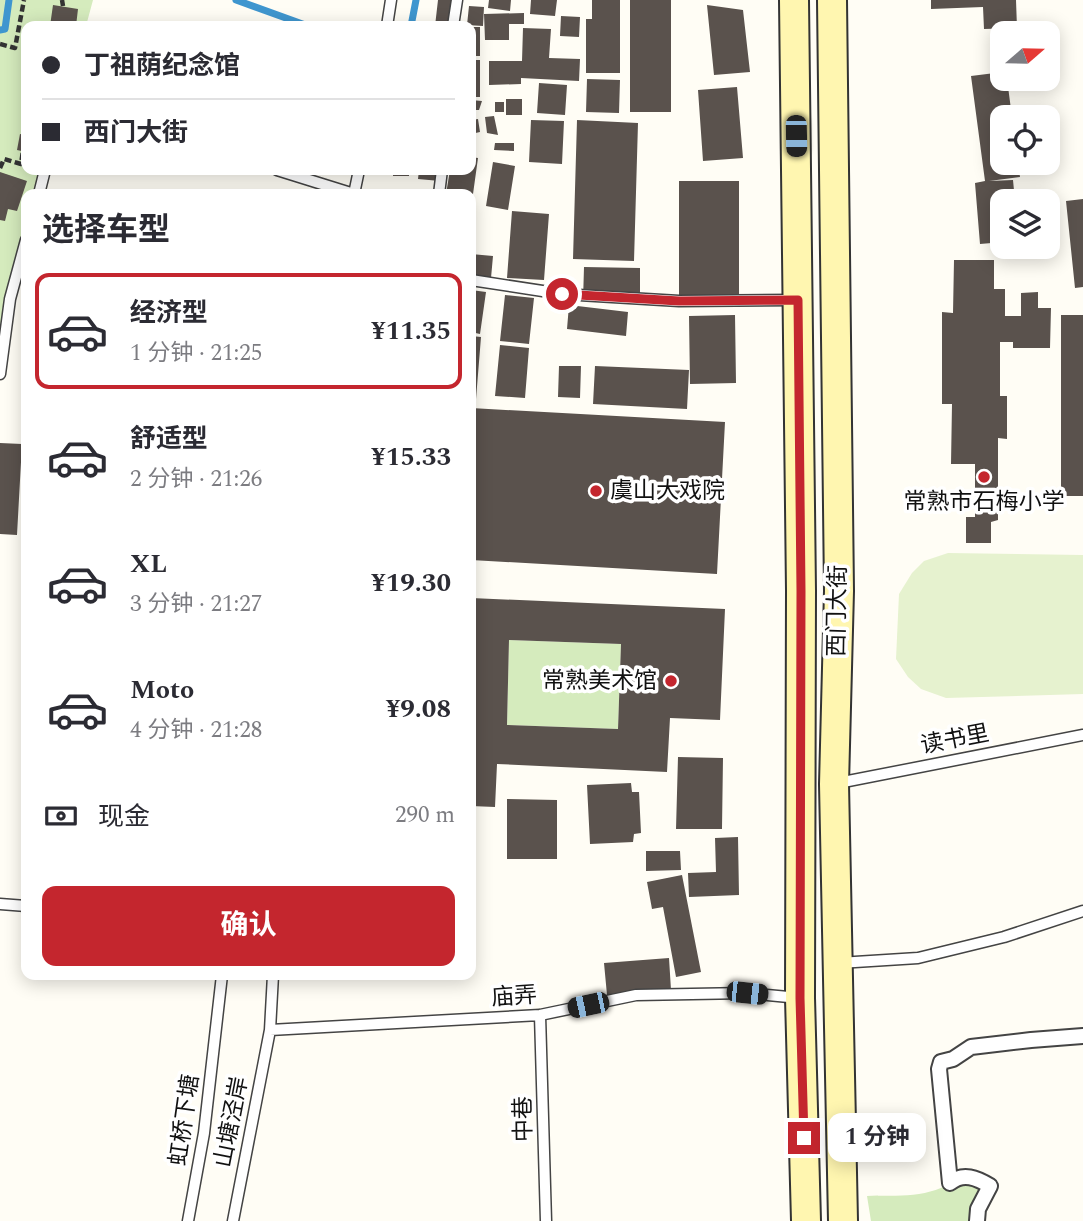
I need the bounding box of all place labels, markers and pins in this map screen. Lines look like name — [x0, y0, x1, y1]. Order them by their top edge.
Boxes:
marker: 常熟市石梅小学 — [976, 469, 992, 485]
place label: 虞山大戏院 — [610, 474, 725, 509]
marker: 虞山大戏院 — [588, 483, 604, 499]
place label: 常熟市石梅小学 — [904, 485, 1065, 520]
place label: 常熟美术馆 — [542, 664, 657, 699]
marker: 常熟美术馆 — [663, 673, 679, 689]

